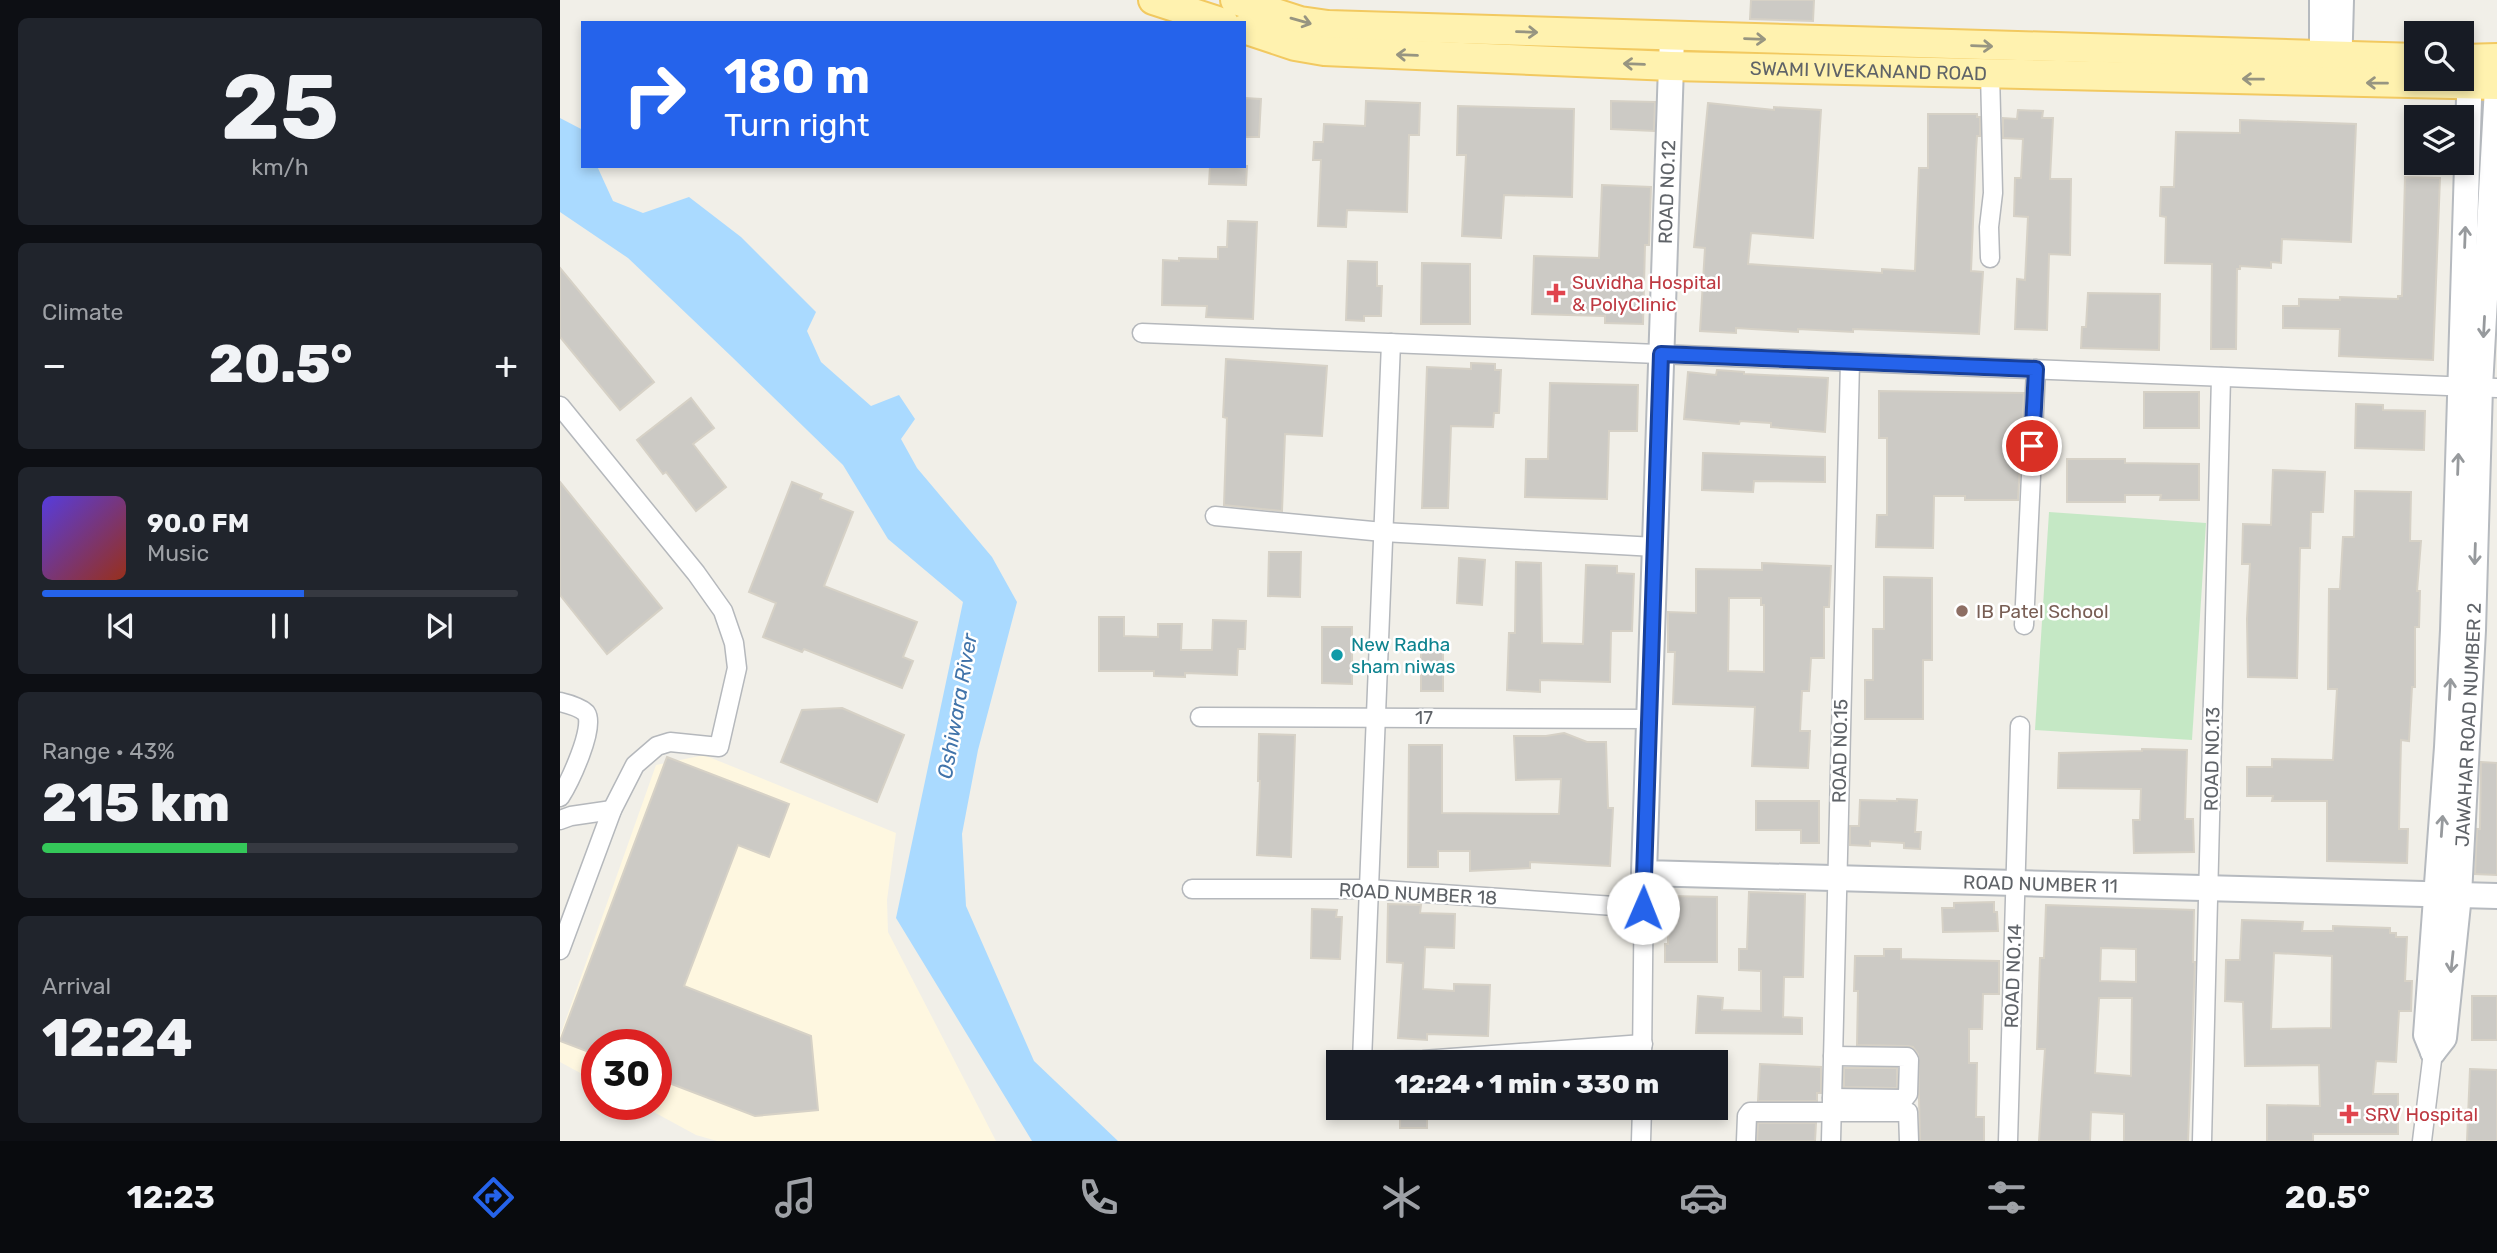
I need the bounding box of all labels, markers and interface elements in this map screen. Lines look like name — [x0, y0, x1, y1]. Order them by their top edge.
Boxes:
one-way arrow — [1289, 15, 1311, 28]
map controls — [2404, 21, 2474, 175]
button: search — [2404, 21, 2474, 91]
one-way arrow — [1516, 25, 1539, 38]
one-way arrow — [1743, 32, 1766, 45]
one-way arrow — [1970, 39, 1993, 53]
text: 180 m — [724, 47, 870, 105]
one-way arrow — [1395, 48, 1418, 61]
icon: right — [609, 49, 700, 140]
text: 25 — [221, 53, 339, 161]
street label: SWAMI VIVEKANAND ROAD — [1750, 56, 1987, 85]
one-way arrow — [1623, 58, 1646, 71]
one-way arrow — [2242, 73, 2265, 86]
one-way arrow — [2366, 76, 2389, 89]
button: layers — [2404, 105, 2474, 175]
text: Turn right — [724, 106, 869, 144]
street label: ROAD NO.12 — [1654, 140, 1680, 244]
text: km/h — [251, 153, 309, 181]
one-way arrow — [2458, 226, 2472, 249]
place label: Suvidha Hospital & PolyClinic — [1572, 271, 1721, 316]
marker: Suvidha Hospital & PolyClinic — [1546, 283, 1566, 303]
text: Climate — [42, 298, 123, 326]
one-way arrow — [2477, 315, 2490, 338]
text: 20.5° — [209, 333, 352, 395]
text: − — [42, 342, 67, 388]
text: + — [494, 342, 518, 388]
pin — [2002, 416, 2062, 476]
icon: arrive — [2013, 427, 2051, 465]
one-way arrow — [2451, 453, 2465, 476]
text: 90.0 FM — [147, 508, 249, 539]
text: Music — [147, 539, 209, 567]
one-way arrow — [2468, 543, 2481, 566]
place label: IB Patel School — [1976, 600, 2109, 623]
street label: JAWAHAR ROAD NUMBER 2 — [2450, 602, 2485, 848]
marker: IB Patel School — [1954, 603, 1970, 619]
icon: previous — [102, 607, 140, 645]
icon: pause — [261, 607, 299, 645]
icon: next — [420, 607, 458, 645]
water label: Oshiwara River — [932, 630, 982, 781]
place label: New Radha sham niwas — [1351, 633, 1456, 678]
marker: New Radha sham niwas — [1329, 647, 1345, 663]
one-way arrow — [2443, 678, 2456, 701]
street label: ROAD NO.15 — [1828, 699, 1852, 803]
street label: 17 — [1415, 706, 1433, 729]
street label: ROAD NO.13 — [2200, 707, 2224, 811]
text: Range · 43% — [42, 737, 175, 765]
text: 215 km — [42, 772, 230, 834]
one-way arrow — [2436, 815, 2449, 838]
street label: ROAD NUMBER 11 — [1963, 870, 2118, 897]
position arrow — [1606, 871, 1680, 945]
street label: ROAD NUMBER 18 — [1338, 878, 1498, 910]
street label: ROAD NO.14 — [2000, 923, 2026, 1029]
one-way arrow — [2445, 951, 2458, 973]
text: Arrival — [42, 972, 111, 1000]
text: 12:24 — [42, 1007, 193, 1069]
speed limit sign: 30 — [581, 1029, 672, 1120]
text: 12:24 · 1 min · 330 m — [1395, 1069, 1659, 1100]
place label: SRV Hospital — [2365, 1103, 2478, 1126]
marker: SRV Hospital — [2339, 1104, 2359, 1124]
icon: directions — [469, 1173, 518, 1222]
icon: music — [771, 1173, 820, 1222]
icon: phone — [1074, 1173, 1123, 1222]
icon: climate — [1377, 1173, 1426, 1222]
icon: car — [1679, 1173, 1728, 1222]
icon: filters — [1982, 1173, 2031, 1222]
text: 12:23 — [127, 1178, 215, 1216]
text: 20.5° — [2285, 1178, 2370, 1216]

